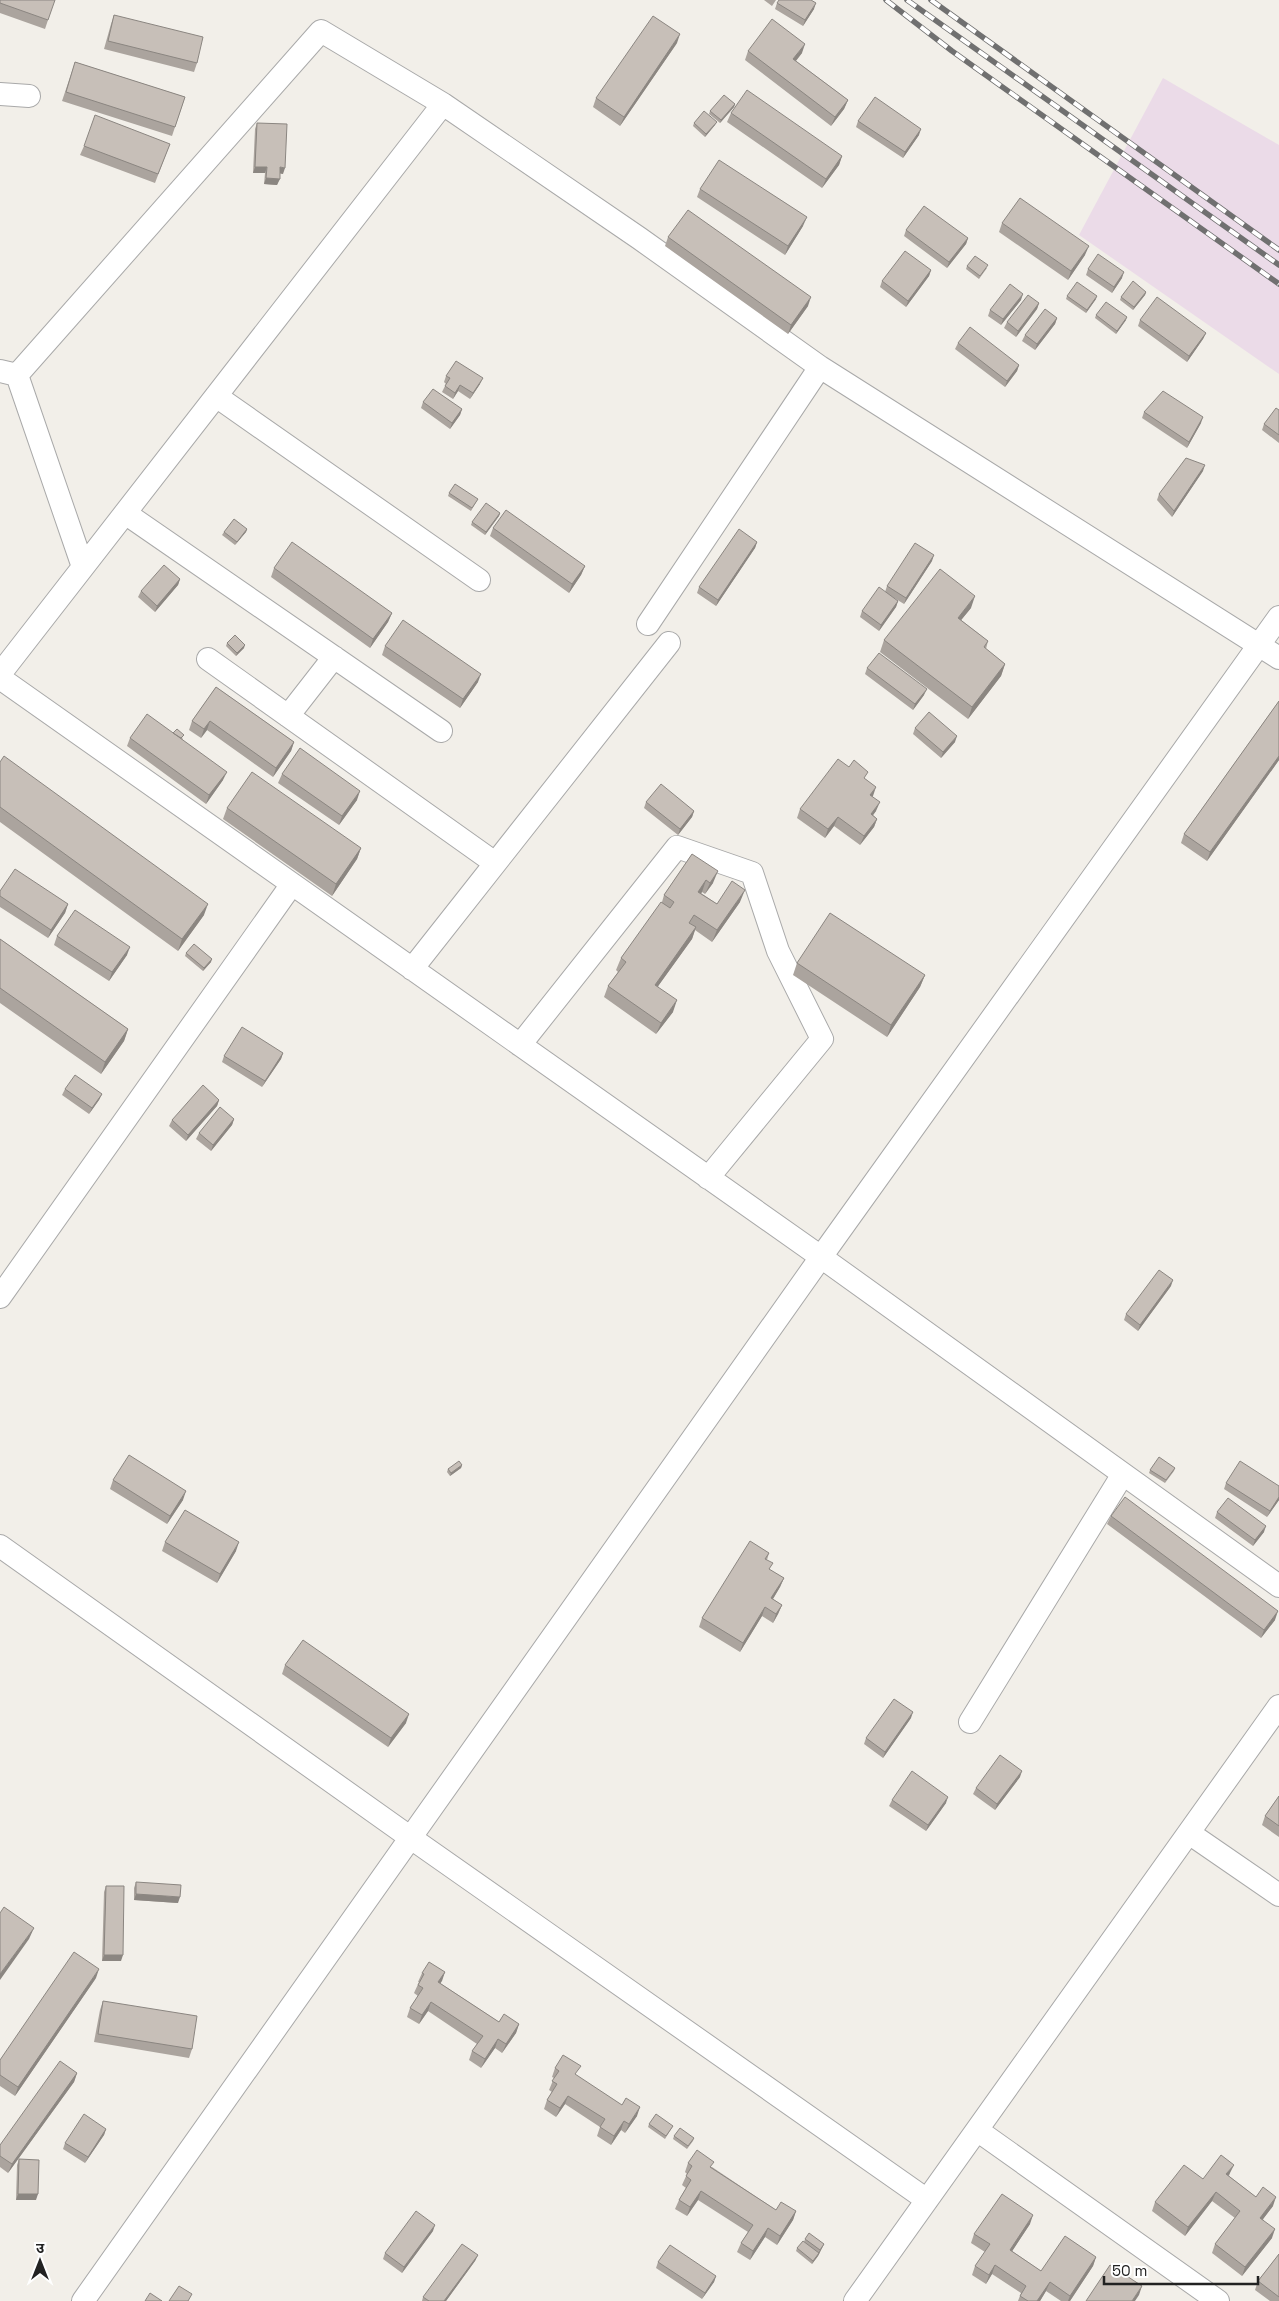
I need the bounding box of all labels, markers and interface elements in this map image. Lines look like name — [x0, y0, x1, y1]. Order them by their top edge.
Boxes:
north arrow — [15, 2236, 65, 2286]
text: उ — [36, 2239, 45, 2257]
scale bar — [1104, 2254, 1258, 2286]
text: 50 m — [1112, 2261, 1147, 2280]

